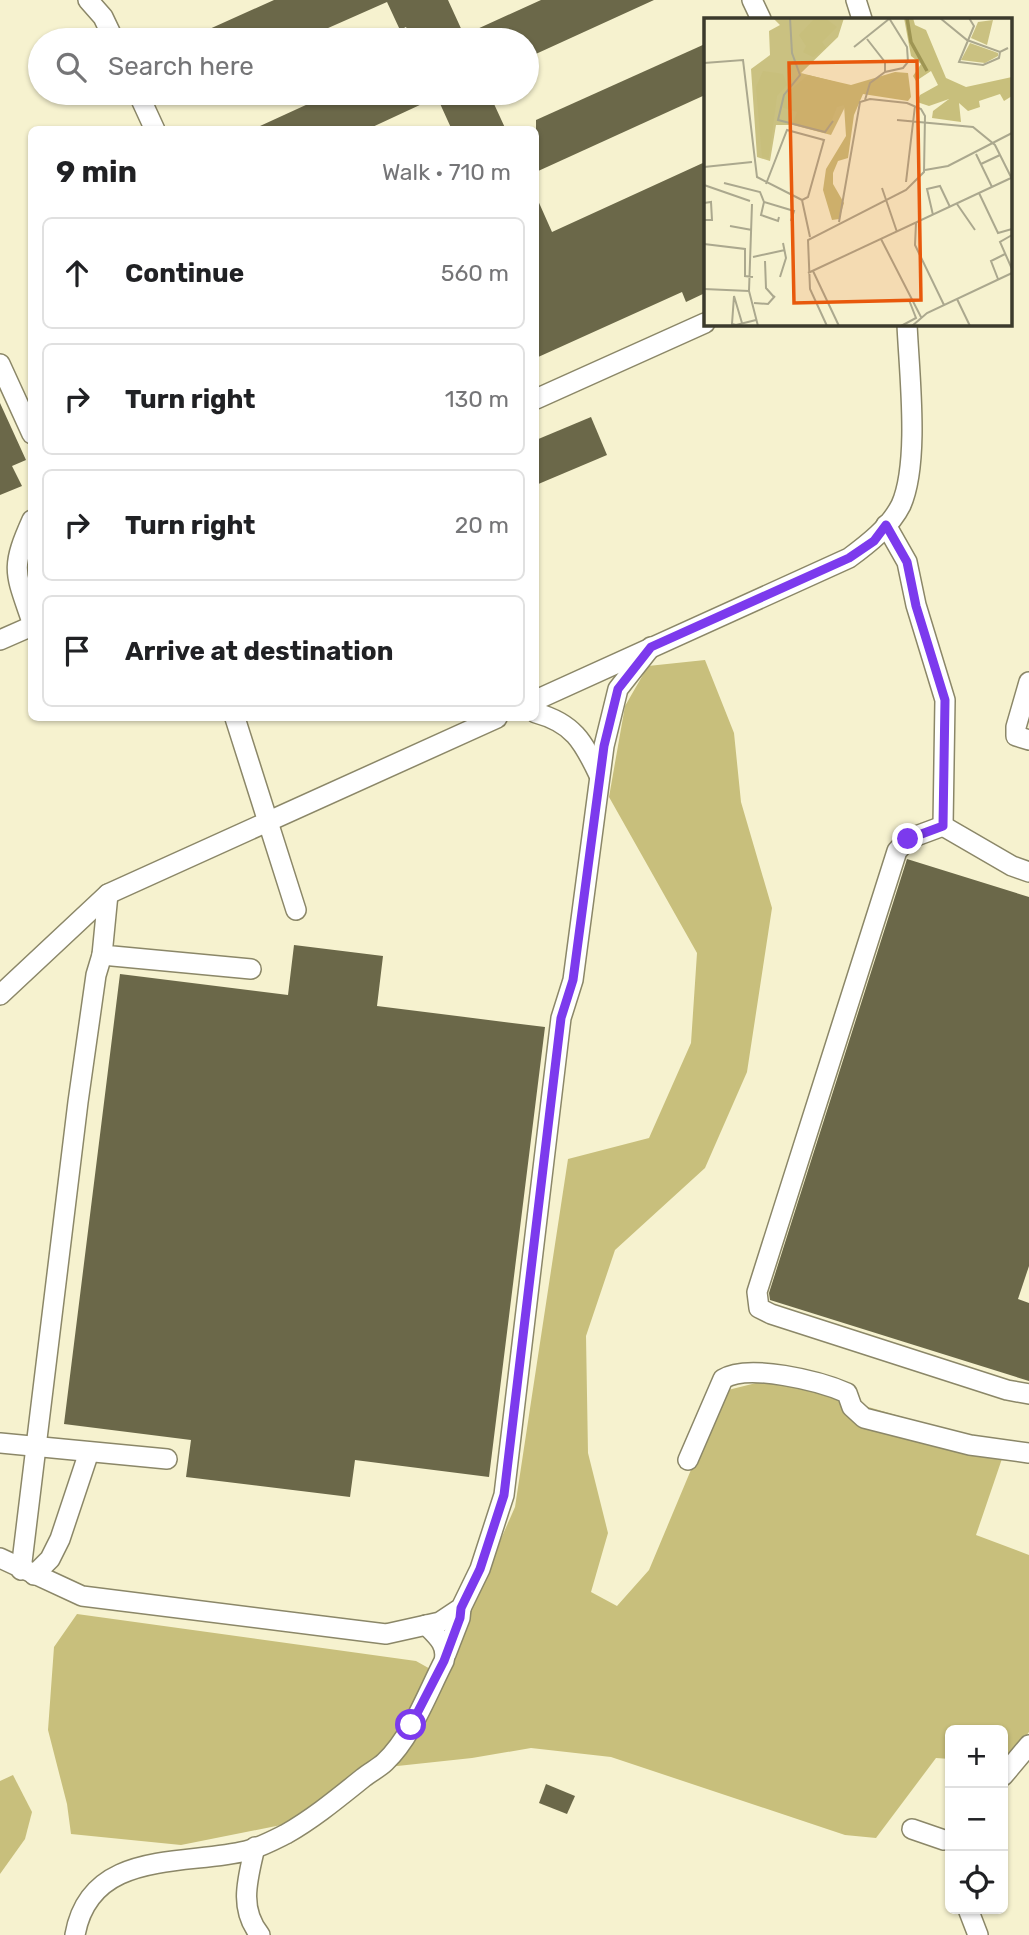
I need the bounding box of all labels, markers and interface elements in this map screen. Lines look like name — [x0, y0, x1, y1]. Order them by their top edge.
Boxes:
inset map — [704, 18, 1012, 326]
search box — [28, 28, 539, 105]
icon: search — [52, 48, 90, 86]
text: Search here — [108, 51, 254, 82]
text: 9 min — [56, 154, 137, 190]
text: Walk · 710 m — [382, 158, 511, 186]
icon: ahead — [58, 254, 96, 292]
text: Continue — [125, 258, 244, 289]
text: 560 m — [441, 259, 509, 287]
icon: right — [58, 380, 96, 418]
text: Turn right — [125, 384, 255, 415]
text: 130 m — [445, 385, 509, 413]
icon: right — [58, 506, 96, 544]
text: Turn right — [125, 510, 255, 541]
text: 20 m — [455, 511, 509, 539]
icon: arrive — [58, 632, 96, 670]
text: Arrive at destination — [125, 636, 393, 667]
route end — [892, 823, 923, 854]
route start — [395, 1709, 426, 1740]
map controls — [945, 1725, 1008, 1914]
button: + — [945, 1725, 1008, 1788]
button: − — [945, 1788, 1008, 1851]
button: locate — [945, 1851, 1008, 1914]

